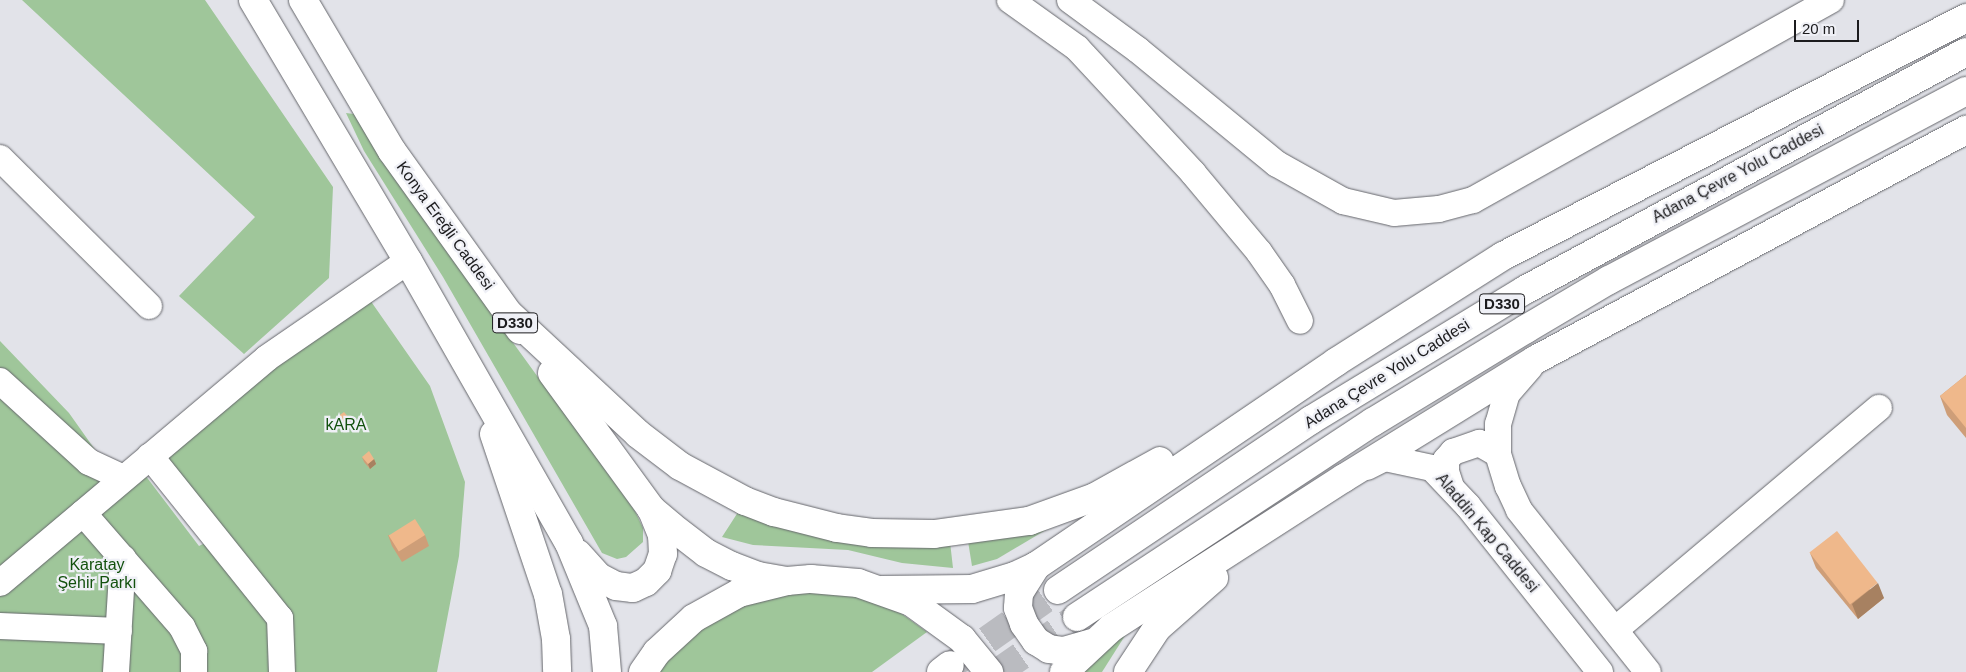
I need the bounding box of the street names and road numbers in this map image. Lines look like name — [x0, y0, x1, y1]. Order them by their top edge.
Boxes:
street label: Adana Çevre Yolu Caddesi — [1649, 121, 1827, 227]
street label: Konya Ereğli Caddesi — [392, 158, 498, 294]
road number: D330 — [1478, 292, 1526, 316]
road number: D330 — [491, 310, 539, 336]
street label: Adana Çevre Yolu Caddesi — [1301, 315, 1473, 433]
street label: Aladdin Kap Caddesi — [1432, 470, 1542, 596]

